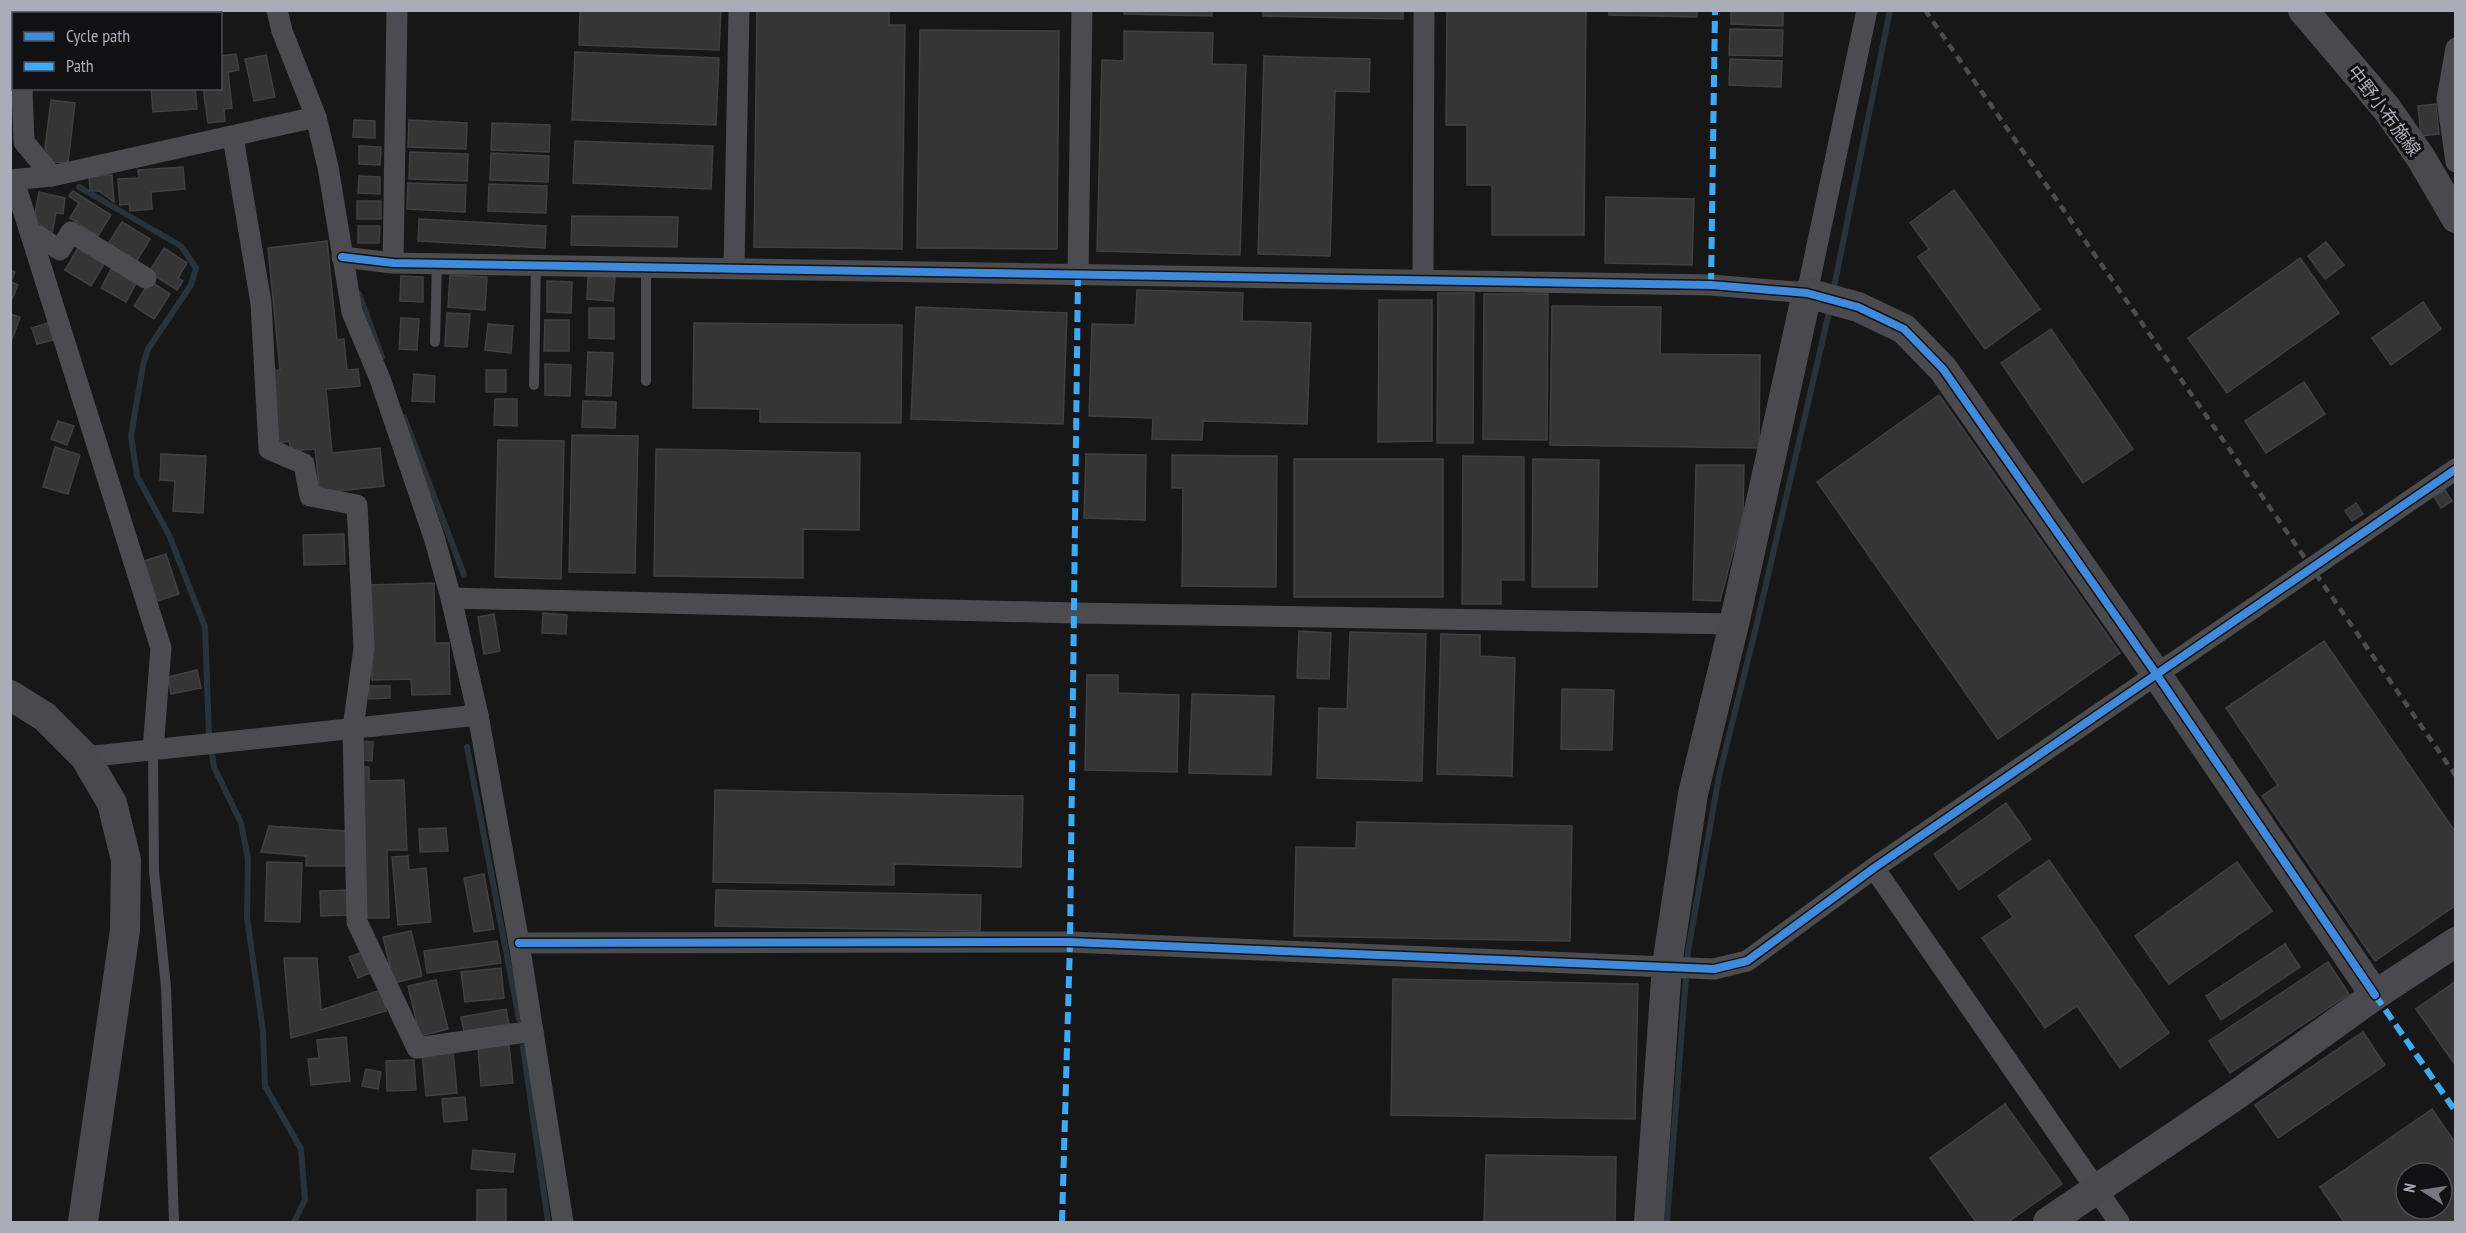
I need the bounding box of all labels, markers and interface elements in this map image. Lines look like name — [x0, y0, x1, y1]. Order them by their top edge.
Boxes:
legend — [12, 12, 222, 90]
text: Cycle path — [66, 24, 130, 47]
text: Path — [66, 54, 94, 77]
street label: 中野小布施線 — [2343, 61, 2426, 161]
north arrow — [2394, 1161, 2454, 1221]
text: N — [2399, 1182, 2420, 1194]

